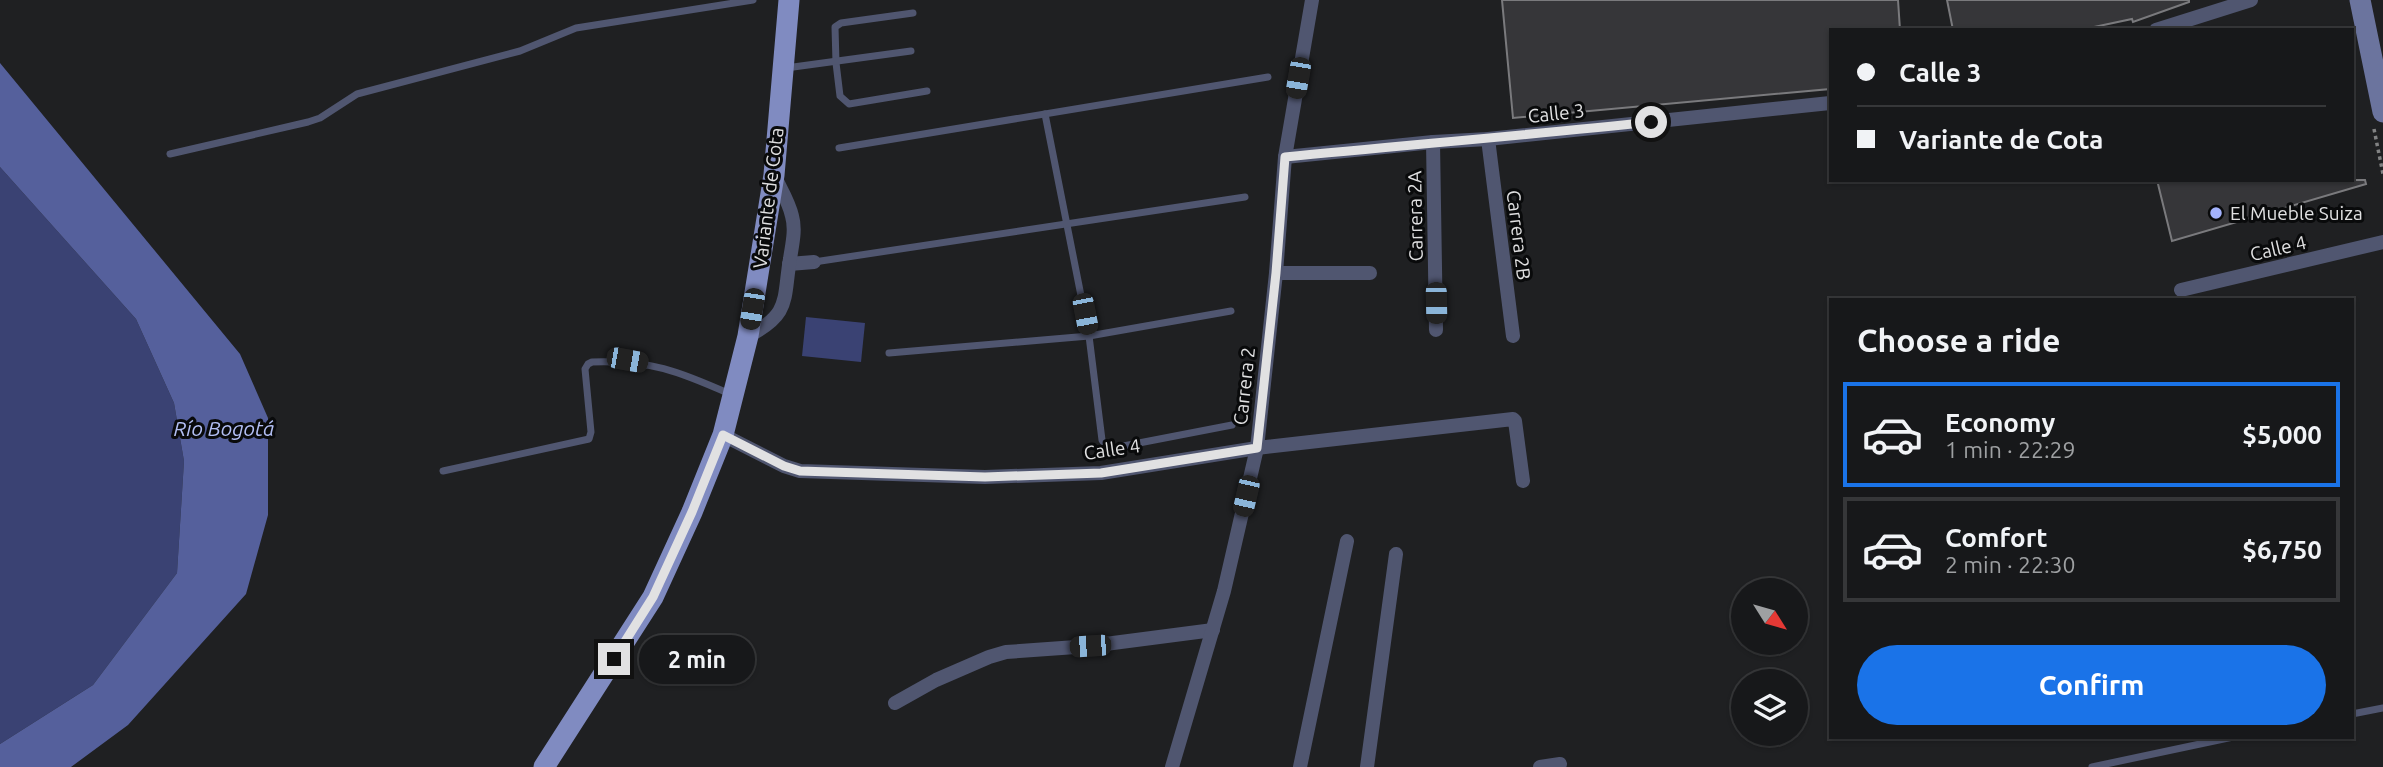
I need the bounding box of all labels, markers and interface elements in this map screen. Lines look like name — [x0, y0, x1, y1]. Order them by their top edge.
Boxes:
car — [1285, 55, 1312, 101]
text: Calle 3 — [1899, 58, 1982, 87]
street label: Calle 3 — [1527, 99, 1585, 127]
route start — [1635, 106, 1667, 138]
text: Variante de Cota — [1899, 125, 2103, 154]
street label: Variante de Cota — [748, 126, 788, 270]
street label: Carrera 2A — [1403, 170, 1427, 262]
street label: Carrera 2B — [1503, 189, 1535, 281]
place label: El Mueble Suiza — [2230, 202, 2363, 224]
marker: El Mueble Suiza — [2208, 205, 2224, 221]
street label: Calle 4 — [2248, 231, 2308, 265]
car — [1426, 282, 1447, 324]
car — [739, 287, 766, 331]
car — [1071, 291, 1100, 337]
text: Choose a ride — [1857, 322, 2060, 358]
car — [605, 346, 650, 374]
street label: Carrera 2 — [1229, 346, 1259, 426]
icon: car — [1861, 403, 1924, 466]
text: Economy — [1945, 408, 2055, 437]
water label: Río Bogotá — [174, 416, 274, 440]
text: $5,000 — [2242, 420, 2322, 449]
street label: Calle 4 — [1082, 434, 1142, 464]
text: 1 min · 22:29 — [1945, 437, 2076, 462]
car — [1232, 473, 1261, 519]
icon: car — [1861, 518, 1924, 581]
text: Comfort — [1945, 523, 2048, 552]
text: $6,750 — [2242, 535, 2322, 564]
text: 2 min · 22:30 — [1945, 552, 2076, 577]
north arrow — [1731, 578, 1808, 654]
map controls — [1731, 578, 1808, 746]
callout: 2 min — [638, 634, 754, 684]
car — [1069, 634, 1112, 658]
route end — [598, 643, 630, 675]
button: Confirm — [1857, 645, 2326, 725]
text: 2 min — [668, 647, 726, 672]
button: layers — [1731, 669, 1808, 746]

